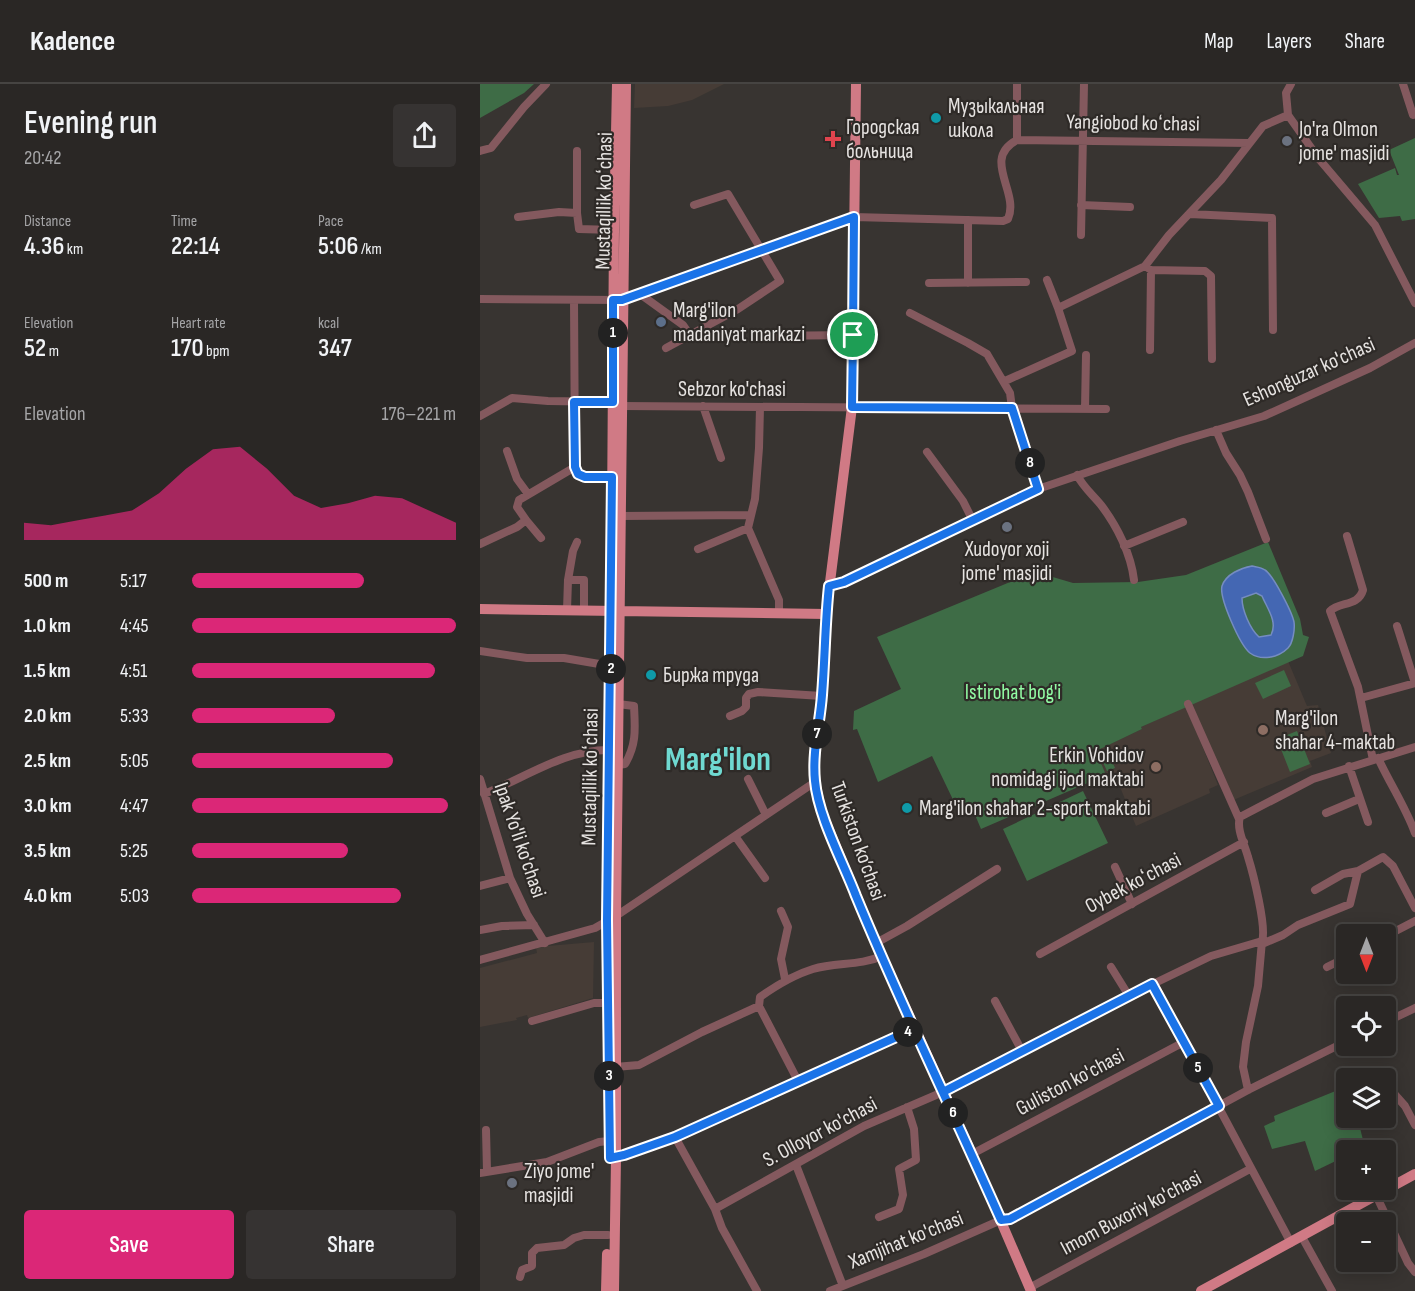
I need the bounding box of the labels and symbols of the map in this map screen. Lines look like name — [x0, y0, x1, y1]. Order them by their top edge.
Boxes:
place label: Музыкальная школа — [948, 94, 1044, 143]
street label: Yangiobod koʻchasi — [1066, 109, 1200, 137]
marker: Музыкальная школа — [929, 111, 943, 125]
place label: Городская больница — [846, 115, 920, 164]
place label: Jo'ra Olmon jome' masjidi — [1298, 117, 1389, 166]
marker: Городская больница — [824, 130, 842, 148]
street label: Mustaqillik koʻchasi — [590, 132, 618, 270]
marker: Jo'ra Olmon jome' masjidi — [1280, 134, 1294, 148]
place label: Marg'ilon madaniyat markazi — [673, 298, 805, 347]
pin — [827, 309, 878, 360]
marker: Marg'ilon madaniyat markazi — [654, 315, 668, 329]
pin: 1 — [598, 318, 628, 348]
street label: Eshonguzar ko'chasi — [1239, 332, 1379, 412]
street label: Sebzor ko'chasi — [678, 377, 786, 402]
pin: 8 — [1015, 448, 1045, 478]
marker: Xudoyor xoji jome' masjidi — [1000, 520, 1014, 534]
place label: Xudoyor xoji jome' masjidi — [961, 537, 1052, 586]
pin: 2 — [596, 654, 626, 684]
place label: Биржа труда — [663, 663, 759, 688]
marker: Биржа труда — [644, 668, 658, 682]
park label: Istirohat bog'i — [965, 680, 1061, 705]
place label: Marg'ilon shahar 4-maktab — [1275, 706, 1395, 755]
street label: Mustaqillik koʻchasi — [576, 708, 604, 846]
pin: 7 — [802, 719, 832, 749]
marker: Marg'ilon shahar 4-maktab — [1256, 723, 1270, 737]
district label: Marg'ilon — [665, 740, 771, 780]
place label: Erkin Vohidov nomidagi ijod maktabi — [991, 743, 1144, 792]
marker: Erkin Vohidov nomidagi ijod maktabi — [1149, 760, 1163, 774]
street label: Turkiston ko’chasi — [825, 778, 891, 904]
street label: Ipak Yo'li ko'chasi — [489, 779, 551, 901]
place label: Marg'ilon shahar 2-sport maktabi — [919, 796, 1151, 821]
marker: Marg'ilon shahar 2-sport maktabi — [900, 801, 914, 815]
street label: Oybek koʻchasi — [1081, 847, 1185, 919]
north arrow — [1336, 924, 1396, 984]
pin: 4 — [893, 1017, 923, 1047]
street label: Guliston ko'chasi — [1012, 1043, 1128, 1121]
pin: 5 — [1183, 1053, 1213, 1083]
pin: 3 — [594, 1061, 624, 1091]
street label: S. Olloyor ko'chasi — [759, 1091, 881, 1173]
pin: 6 — [938, 1098, 968, 1128]
place label: Ziyo jome' masjidi — [524, 1159, 594, 1208]
street label: Imom Buxoriy ko'chasi — [1056, 1165, 1206, 1261]
marker: Ziyo jome' masjidi — [505, 1176, 519, 1190]
street label: Xamjihat ko'chasi — [844, 1206, 967, 1275]

